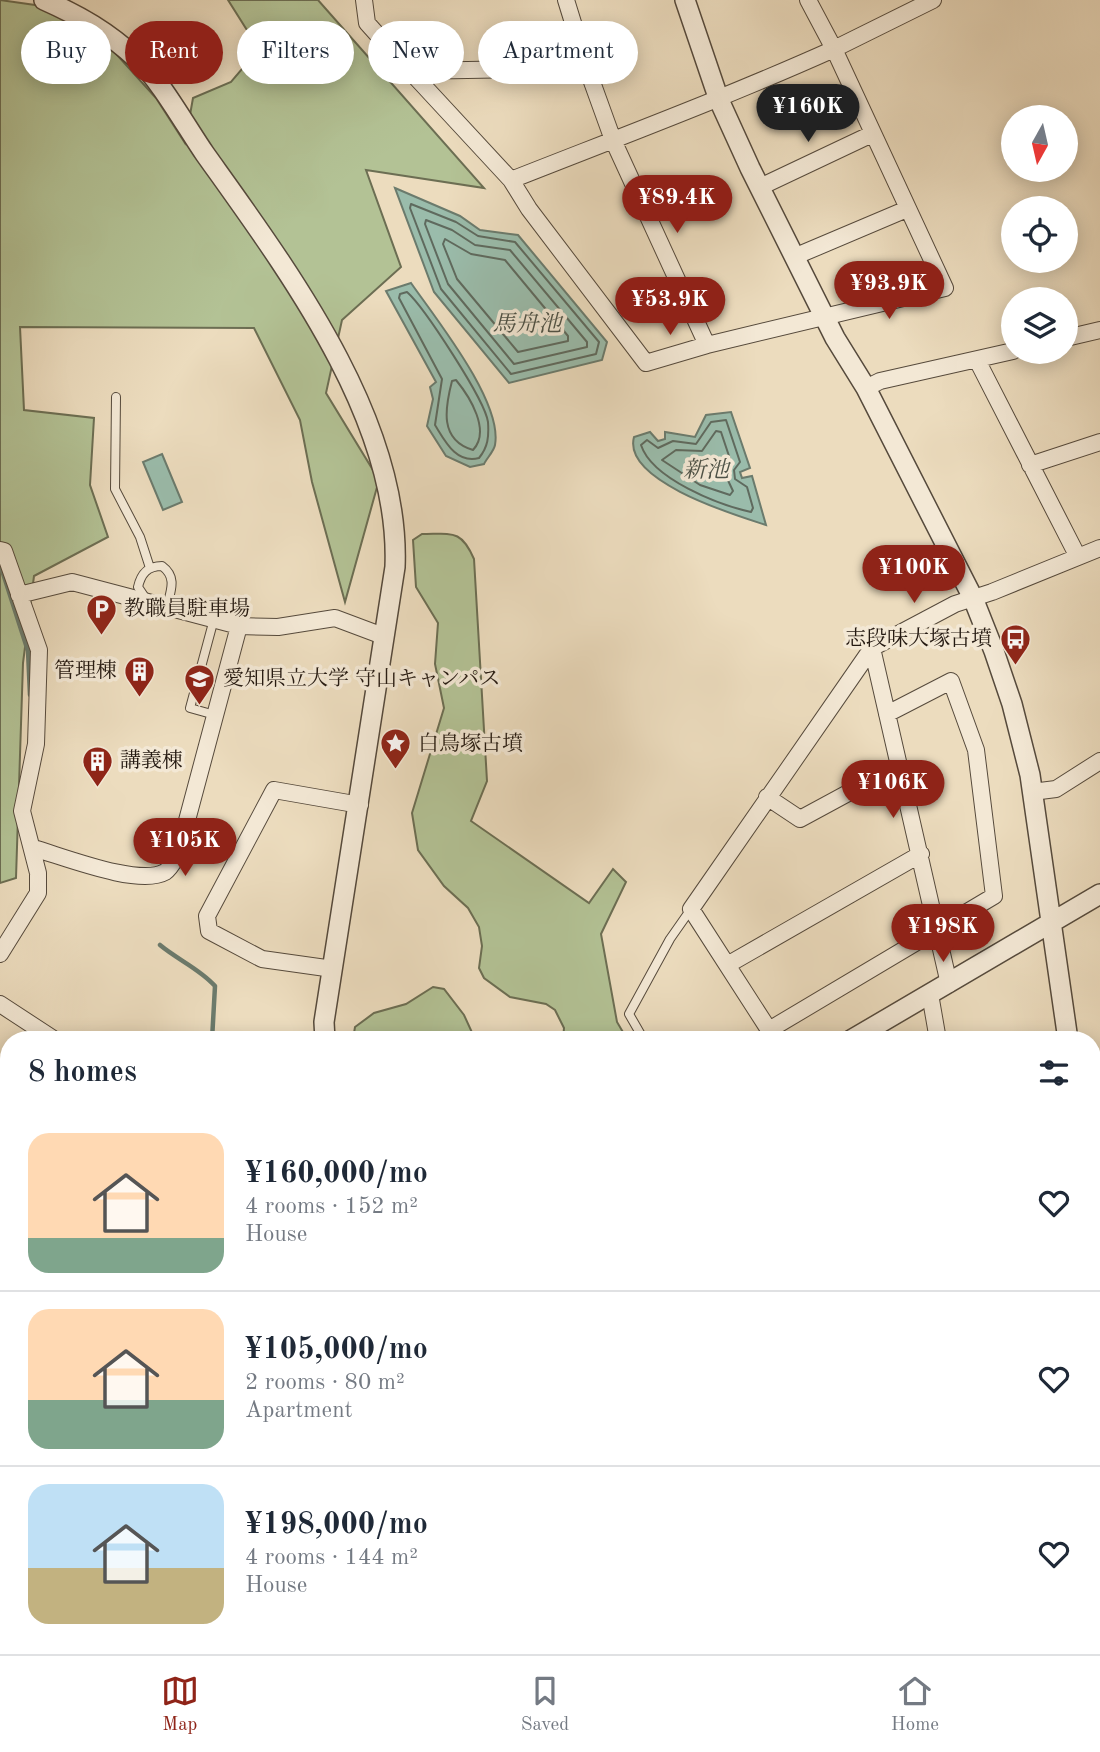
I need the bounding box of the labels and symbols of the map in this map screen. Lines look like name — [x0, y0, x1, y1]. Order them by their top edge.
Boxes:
pin: ¥160K — [759, 85, 857, 144]
north arrow — [1001, 105, 1078, 182]
pin: ¥89.4K — [620, 176, 734, 235]
pin: ¥93.9K — [832, 262, 946, 321]
pin: ¥53.9K — [613, 278, 727, 337]
water label: 馬舟池 — [493, 311, 565, 336]
water label: 新池 — [683, 457, 732, 482]
pin: ¥100K — [865, 546, 963, 605]
parking icon: 教職員駐車場 — [84, 592, 118, 636]
place label: 教職員駐車場 — [124, 597, 250, 620]
bus stop icon: 志段味大塚古墳 — [998, 622, 1032, 666]
place label: 志段味大塚古墳 — [845, 627, 992, 650]
building icon: 管理棟 — [123, 654, 157, 698]
place label: 管理棟 — [54, 659, 117, 682]
school or university icon: 愛知県立大学 守山キャンパス — [183, 662, 217, 706]
place label: 愛知県立大学 守山キャンパス — [223, 667, 500, 690]
place icon: 白鳥塚古墳 — [378, 727, 412, 771]
place label: 白鳥塚古墳 — [418, 732, 523, 755]
building icon: 講義棟 — [80, 744, 114, 788]
place label: 講義棟 — [120, 749, 183, 772]
pin: ¥106K — [844, 760, 942, 820]
pin: ¥105K — [136, 818, 234, 878]
pin: ¥198K — [894, 904, 992, 964]

